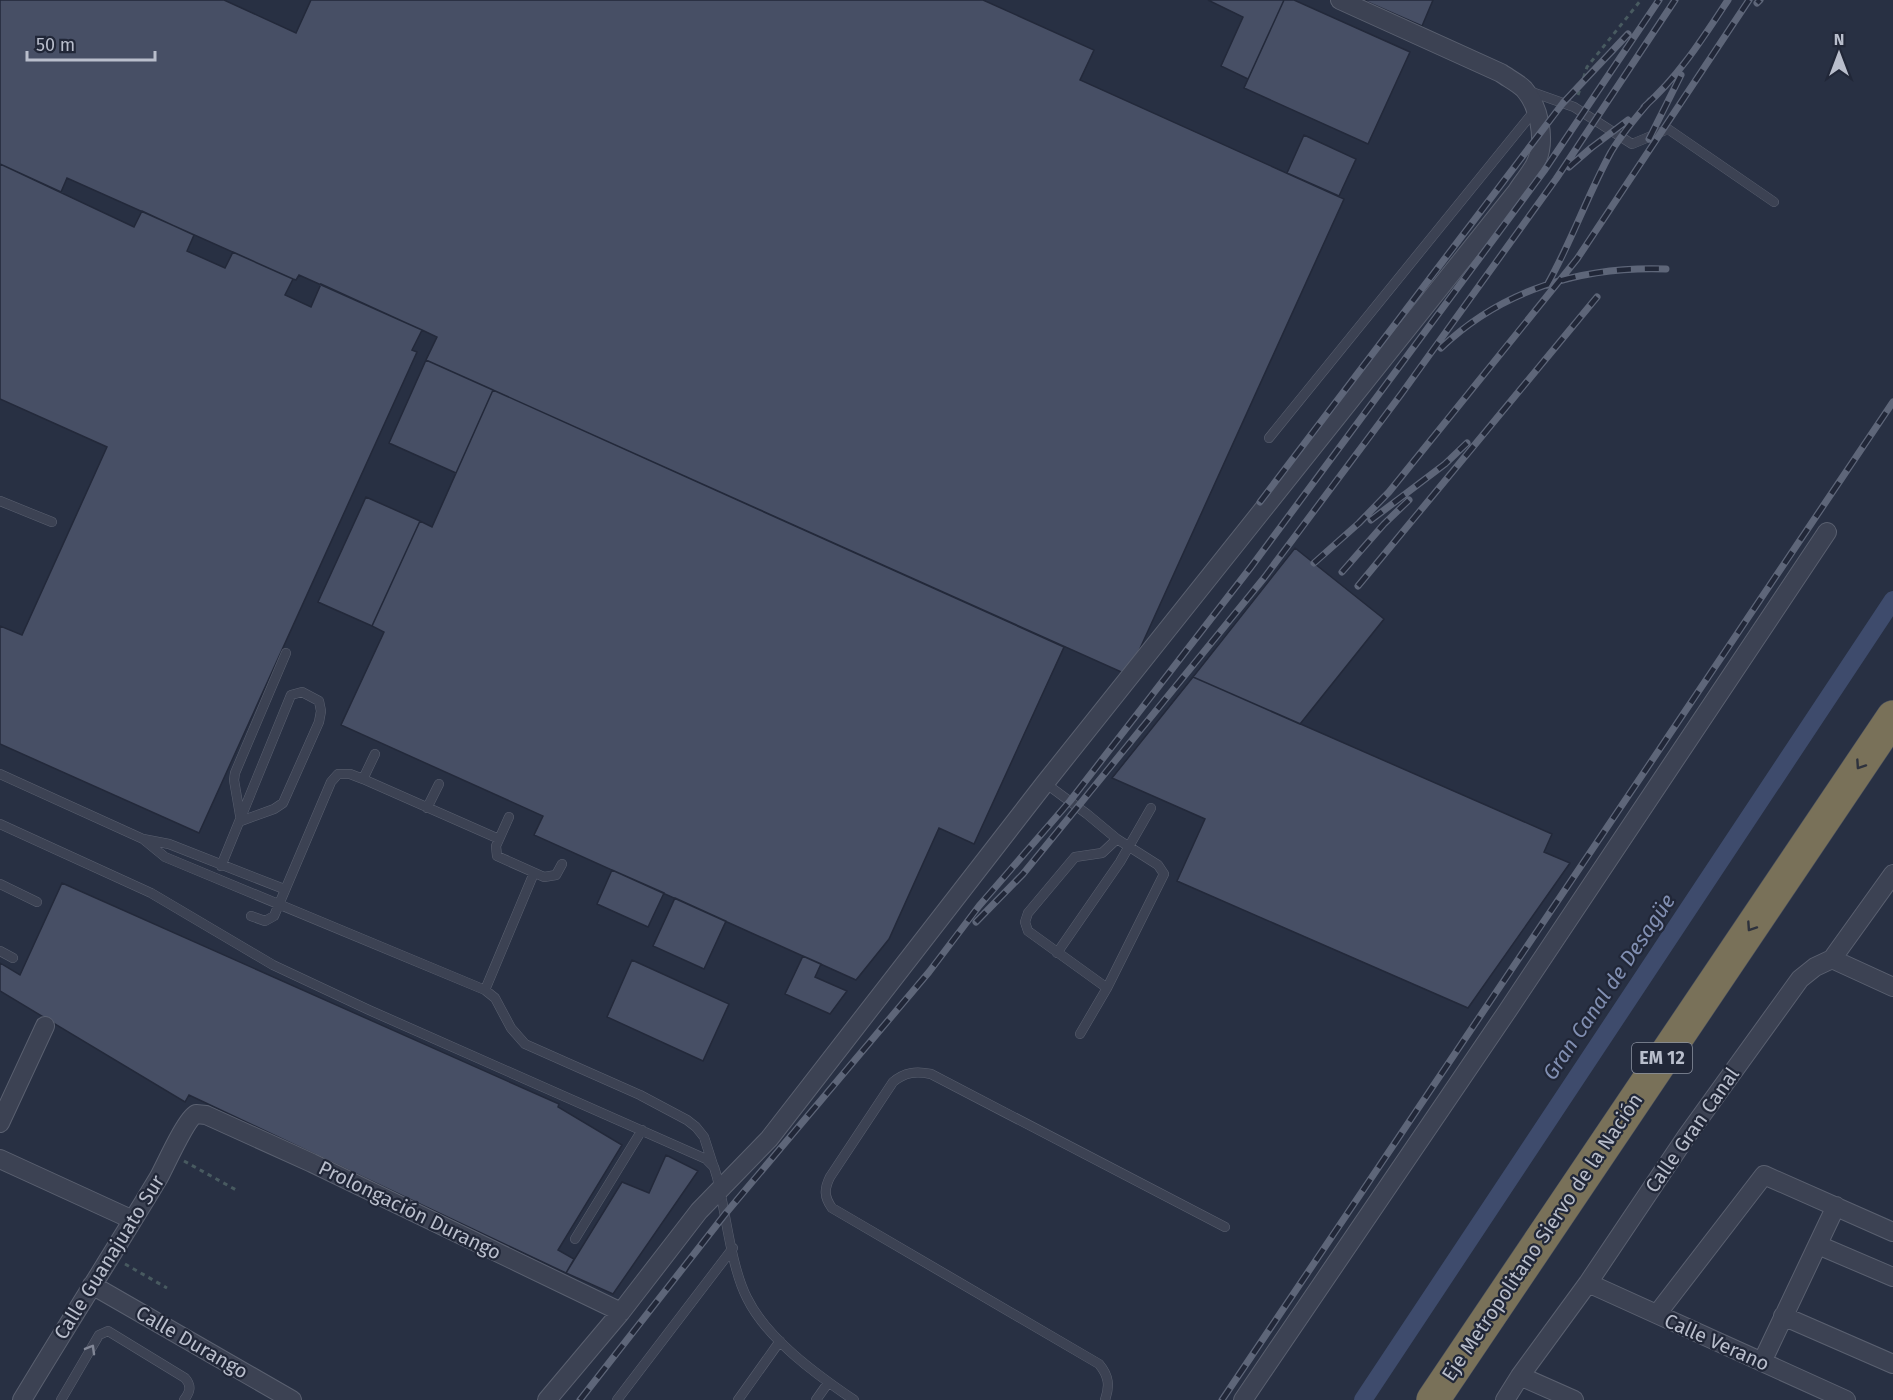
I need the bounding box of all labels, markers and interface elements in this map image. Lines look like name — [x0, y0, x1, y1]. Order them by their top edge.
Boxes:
scale bar — [27, 24, 154, 62]
north arrow — [1809, 24, 1869, 84]
text: N — [1834, 30, 1844, 49]
text: 50 m — [36, 34, 75, 56]
one-way arrow — [1856, 759, 1867, 770]
water label: Gran Canal de Desagüe — [1537, 889, 1681, 1085]
one-way arrow — [1747, 920, 1758, 931]
road number: EM 12 — [1632, 1043, 1692, 1073]
street label: Calle Gran Canal — [1640, 1063, 1744, 1197]
street label: Eje Metropolitano Siervo de la Nación — [1436, 1089, 1648, 1385]
street label: Prolongación Durango — [315, 1155, 505, 1265]
street label: Calle Guanajuato Sur — [49, 1170, 169, 1344]
street label: Calle Durango — [132, 1300, 252, 1384]
street label: Calle Verano — [1661, 1308, 1773, 1376]
one-way arrow — [83, 1345, 95, 1355]

